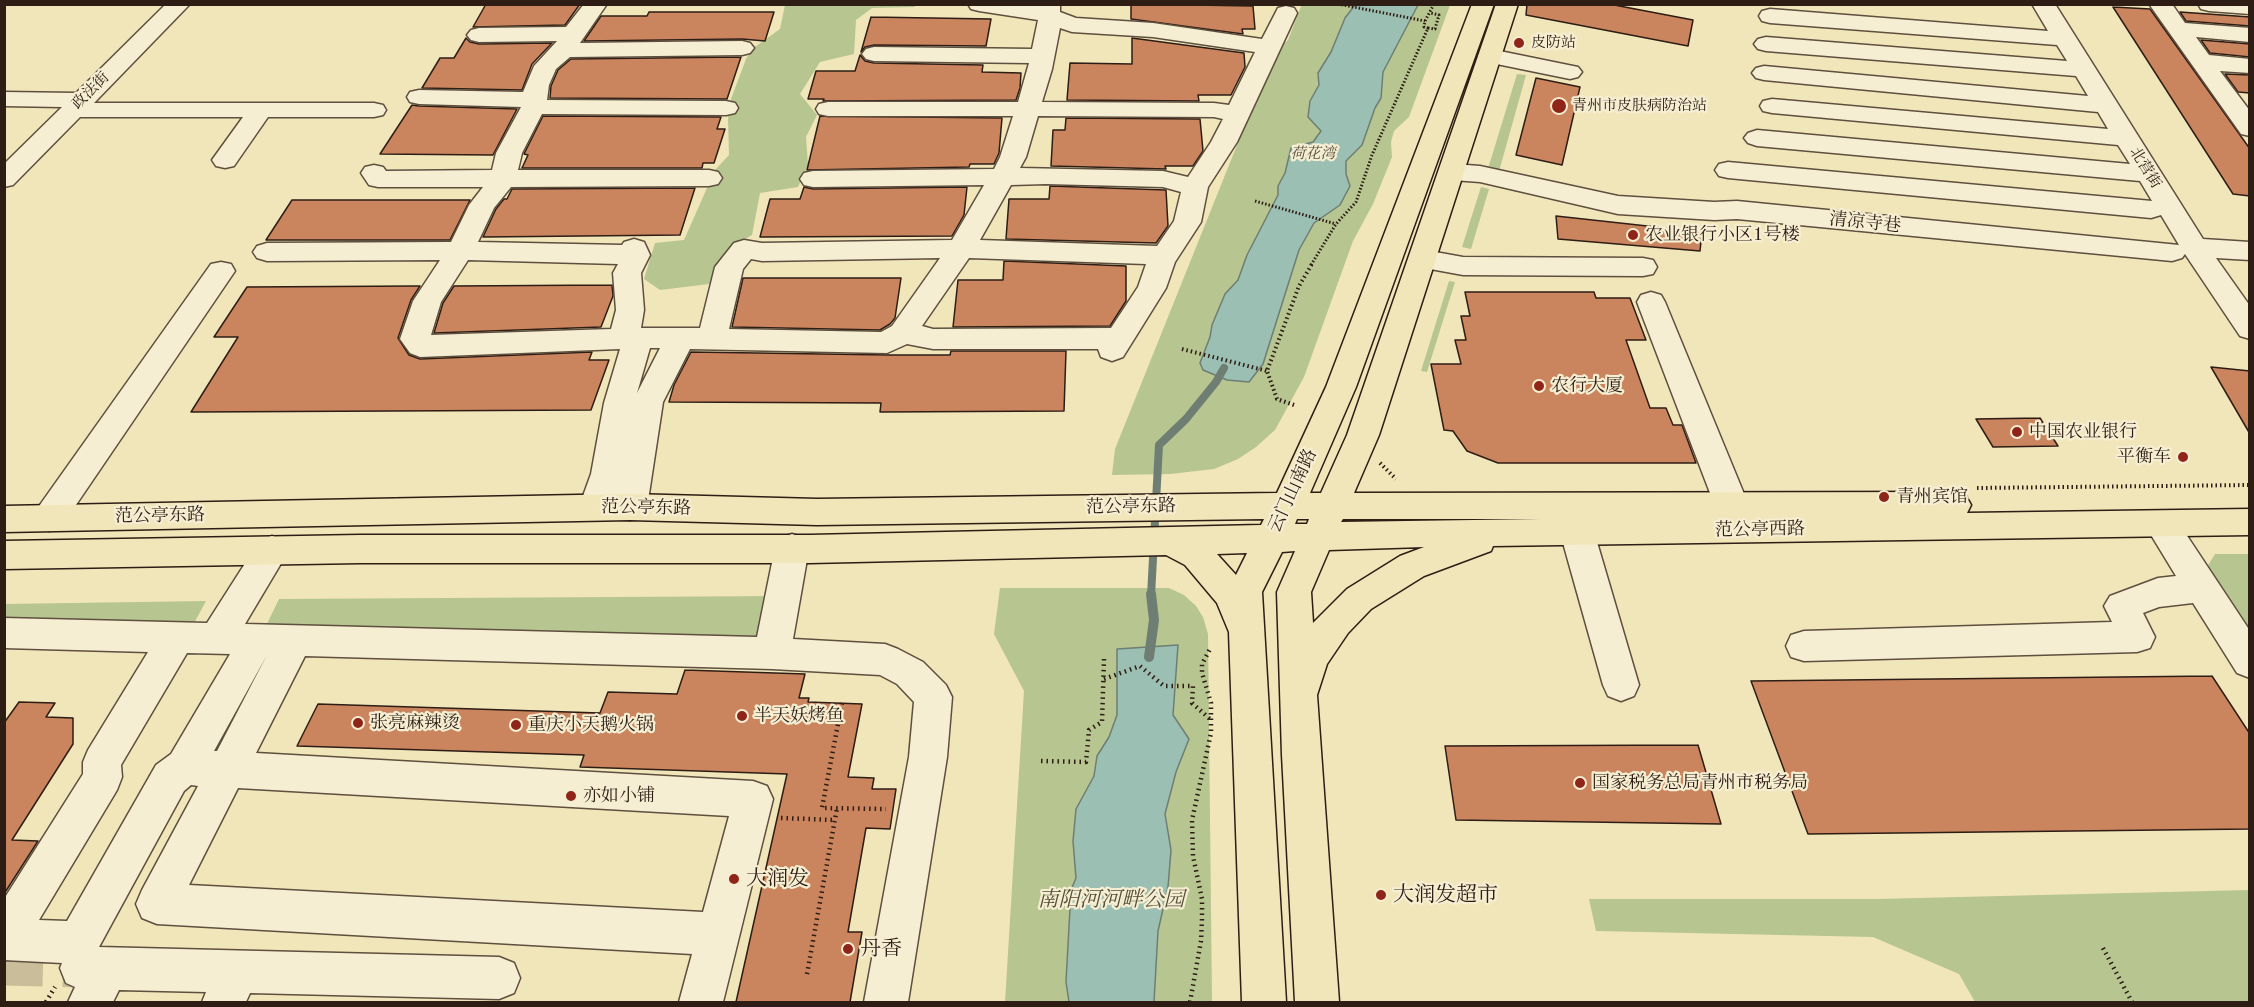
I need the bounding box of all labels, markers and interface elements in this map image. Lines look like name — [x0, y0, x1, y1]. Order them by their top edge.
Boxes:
place label: 皮防站 — [1531, 34, 1576, 52]
marker: 皮防站 — [1512, 36, 1526, 50]
street label: 政法街 — [69, 69, 113, 113]
marker: 青州市皮肤病防治站 — [1550, 97, 1568, 115]
place label: 青州市皮肤病防治站 — [1572, 97, 1707, 115]
street label: 北营街 — [2125, 144, 2165, 192]
park label: 荷花湾 — [1291, 145, 1335, 163]
street label: 清凉寺巷 — [1828, 208, 1902, 238]
place label: 农业银行小区1号楼 — [1645, 224, 1799, 246]
marker: 农业银行小区1号楼 — [1626, 228, 1640, 242]
place label: 农行大厦 — [1551, 375, 1623, 397]
marker: 农行大厦 — [1532, 379, 1546, 393]
place label: 中国农业银行 — [2029, 421, 2137, 443]
marker: 中国农业银行 — [2010, 425, 2024, 439]
street label: 云门山南路 — [1264, 446, 1322, 536]
place label: 平衡车 — [2117, 446, 2171, 468]
marker: 平衡车 — [2176, 450, 2190, 464]
place label: 青州宾馆 — [1896, 486, 1968, 508]
marker: 青州宾馆 — [1877, 490, 1891, 504]
street label: 范公亭东路 — [1086, 495, 1176, 519]
street label: 范公亭东路 — [601, 496, 691, 520]
street label: 范公亭东路 — [115, 504, 205, 528]
street label: 范公亭西路 — [1715, 518, 1805, 542]
place label: 半天妖烤鱼 — [754, 705, 844, 727]
marker: 半天妖烤鱼 — [735, 709, 749, 723]
place label: 张亮麻辣烫 — [370, 712, 460, 734]
place label: 重庆小天鹅火锅 — [528, 714, 654, 736]
marker: 张亮麻辣烫 — [351, 716, 365, 730]
marker: 重庆小天鹅火锅 — [509, 718, 523, 732]
place label: 国家税务总局青州市税务局 — [1592, 772, 1808, 794]
marker: 国家税务总局青州市税务局 — [1573, 776, 1587, 790]
place label: 亦如小铺 — [583, 785, 655, 807]
marker: 亦如小铺 — [564, 789, 578, 803]
place label: 大润发 — [746, 866, 809, 892]
marker: 大润发 — [727, 872, 741, 886]
place label: 大润发超市 — [1393, 882, 1498, 908]
park label: 南阳河河畔公园 — [1038, 887, 1184, 913]
marker: 大润发超市 — [1374, 888, 1388, 902]
place label: 丹香 — [860, 936, 902, 962]
marker: 丹香 — [841, 942, 855, 956]

